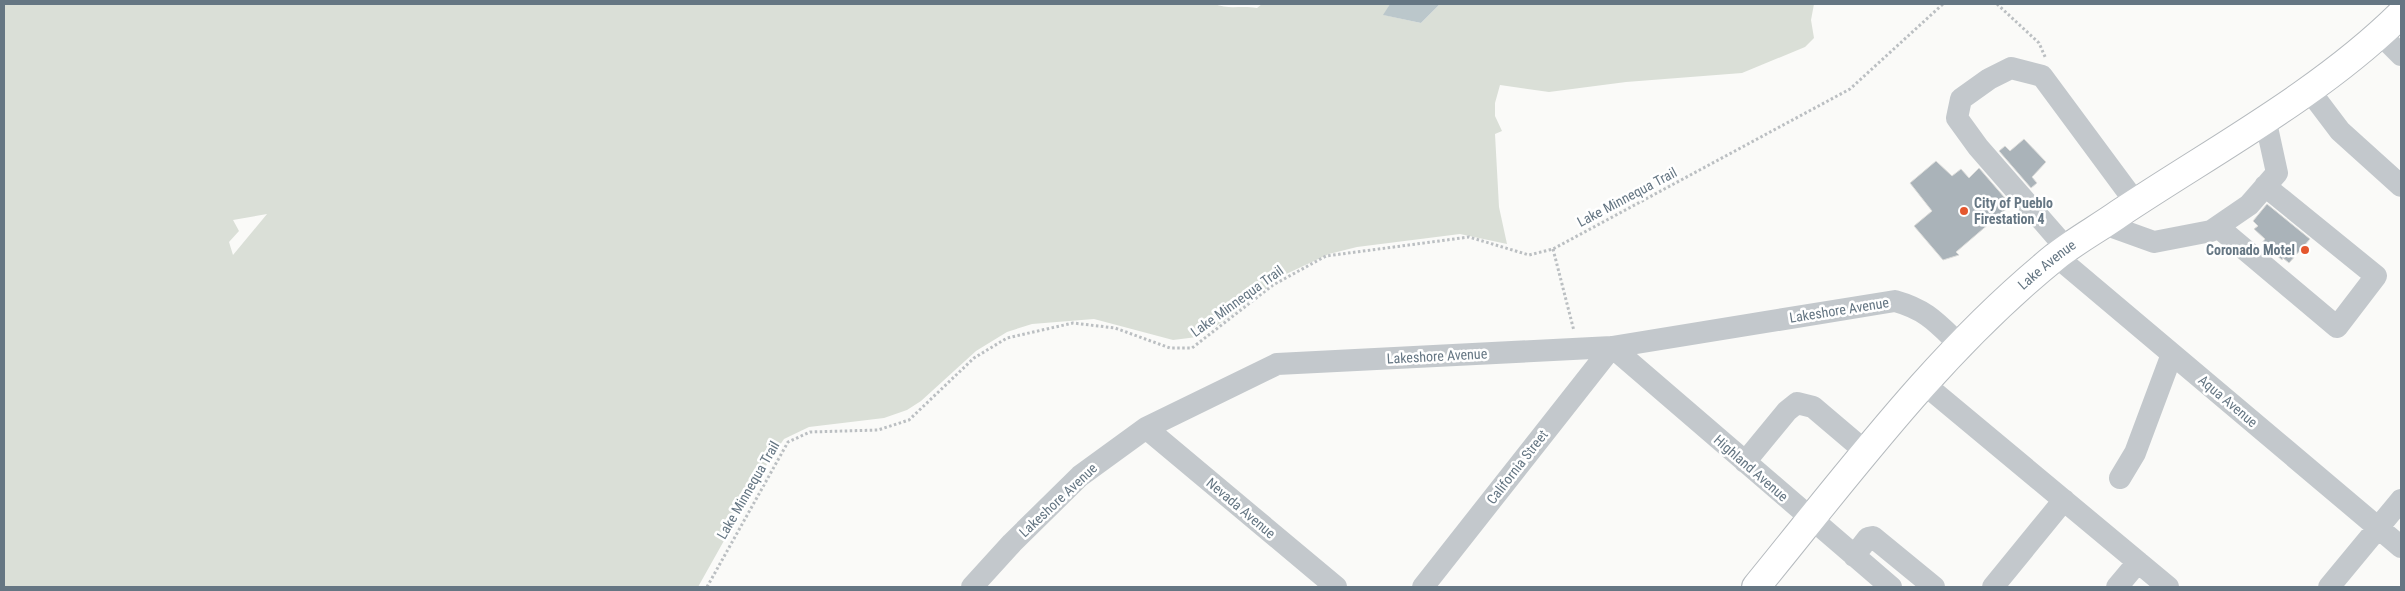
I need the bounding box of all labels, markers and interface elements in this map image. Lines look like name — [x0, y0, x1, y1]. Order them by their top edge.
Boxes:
street label: Lake Minnequa Trail — [1574, 164, 1680, 230]
place label: City of Pueblo Firestation 4 — [1974, 195, 2053, 227]
marker: City of Pueblo Firestation 4 — [1958, 205, 1970, 217]
street label: Lake Avenue — [2015, 236, 2079, 293]
place label: Coronado Motel — [2206, 242, 2295, 258]
marker: Coronado Motel — [2299, 244, 2311, 256]
street label: Lake Minnequa Trail — [1188, 262, 1286, 340]
street label: Lakeshore Avenue — [1788, 294, 1890, 326]
street label: Lakeshore Avenue — [1386, 345, 1488, 367]
street label: Aqua Avenue — [2195, 372, 2261, 431]
street label: California Street — [1483, 427, 1551, 507]
street label: Highland Avenue — [1711, 432, 1792, 505]
street label: Lake Minnequa Trail — [713, 438, 783, 542]
street label: Lakeshore Avenue — [1016, 460, 1101, 540]
street label: Nevada Avenue — [1203, 475, 1279, 542]

